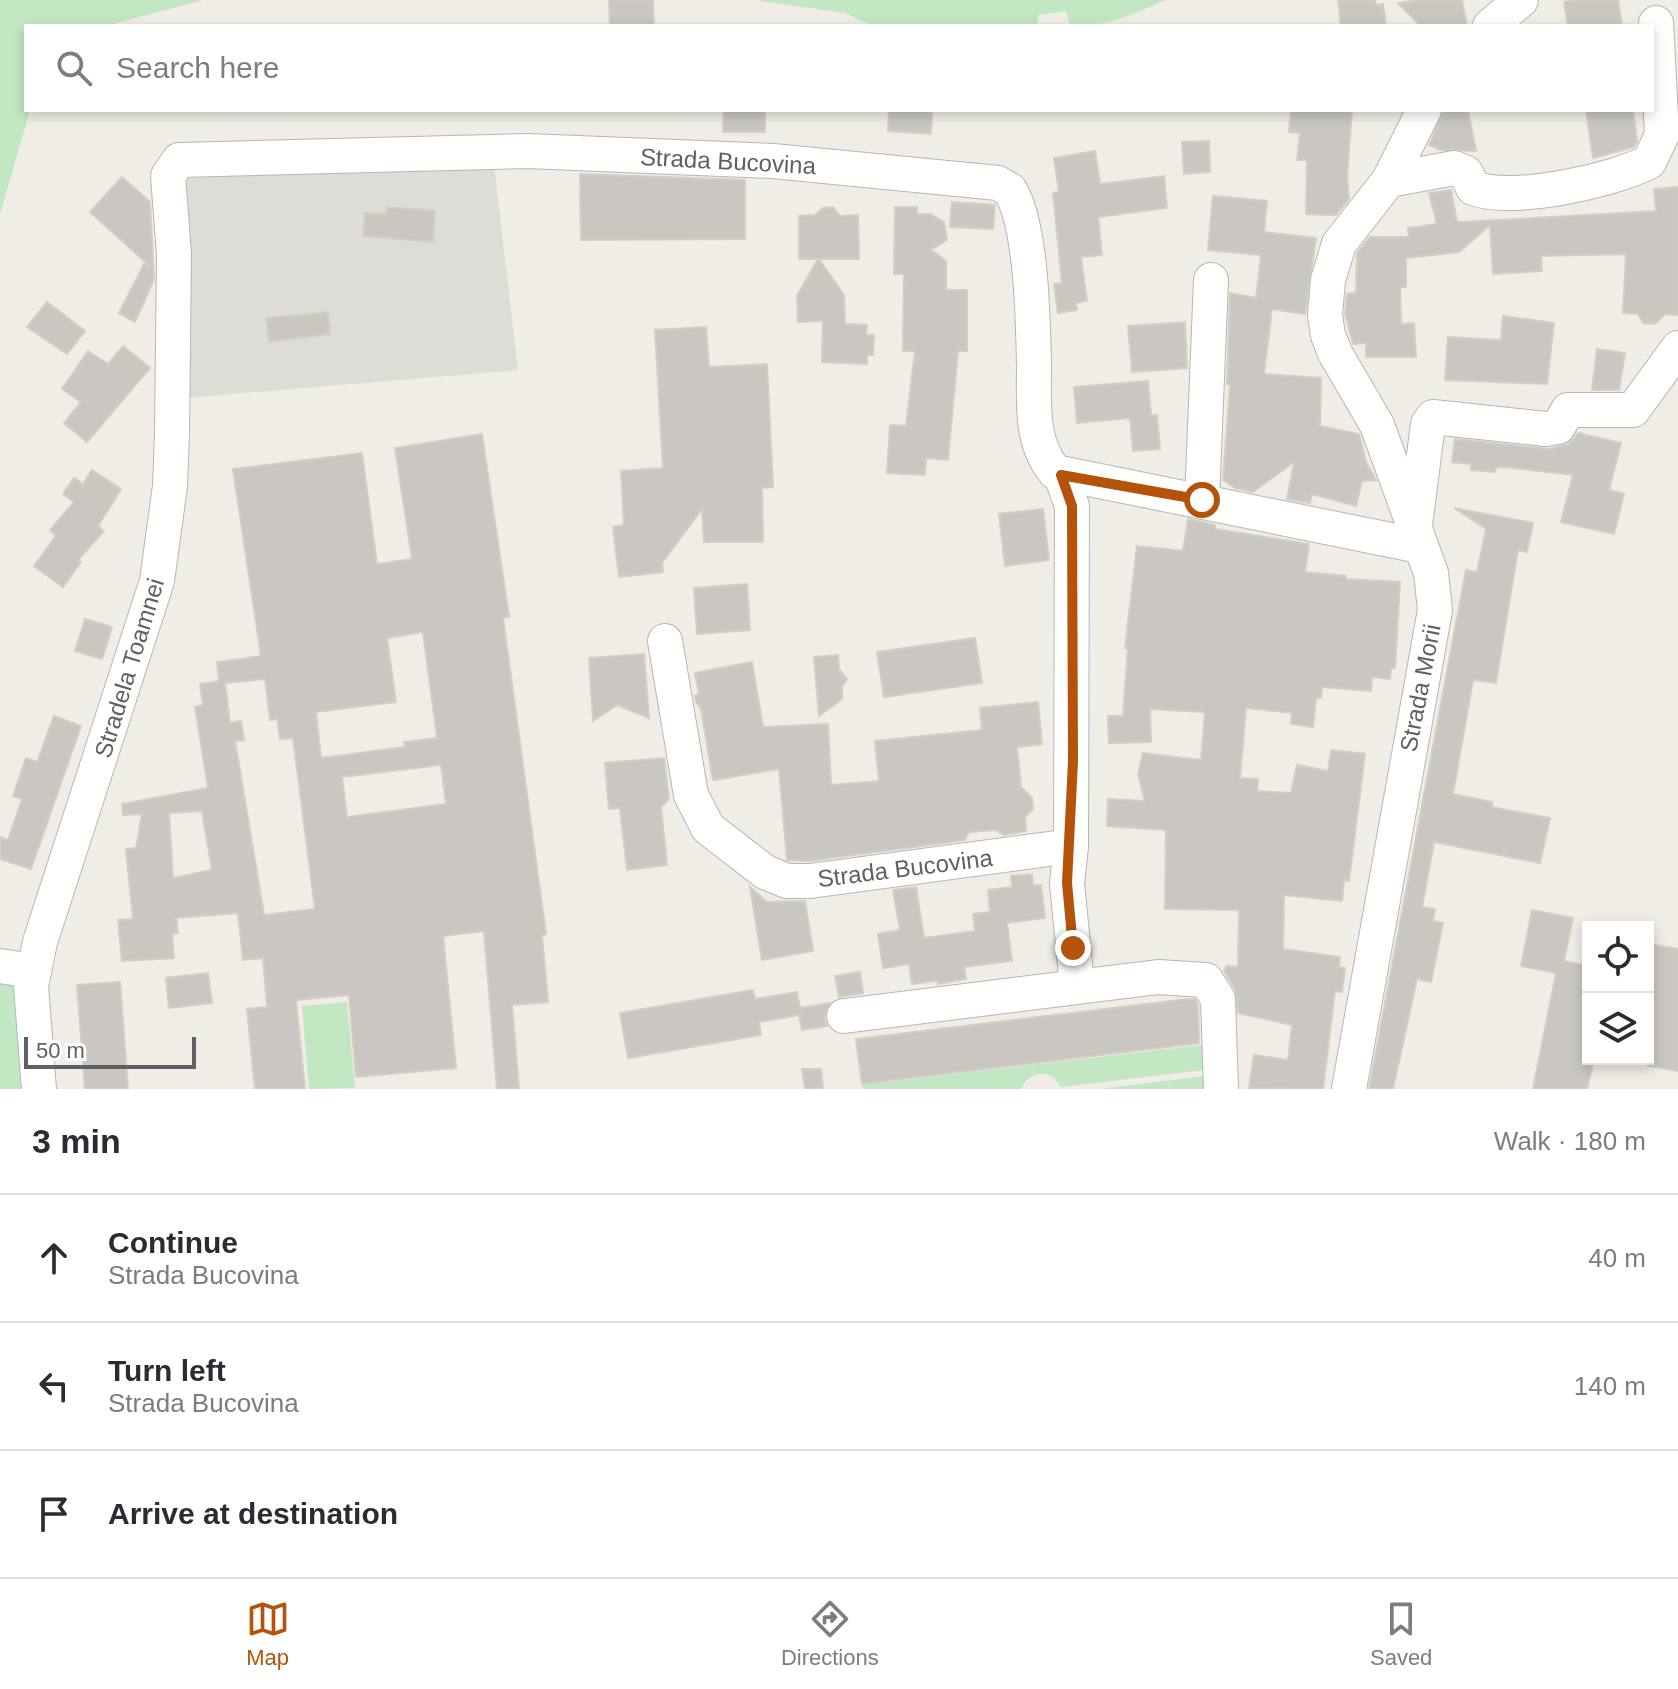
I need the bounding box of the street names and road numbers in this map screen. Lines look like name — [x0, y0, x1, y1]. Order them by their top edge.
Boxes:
street label: Strada Bucovina — [639, 143, 817, 179]
street label: Stradela Toamnei — [89, 575, 169, 761]
street label: Strada Morii — [1394, 622, 1446, 754]
street label: Strada Bucovina — [816, 844, 995, 892]

